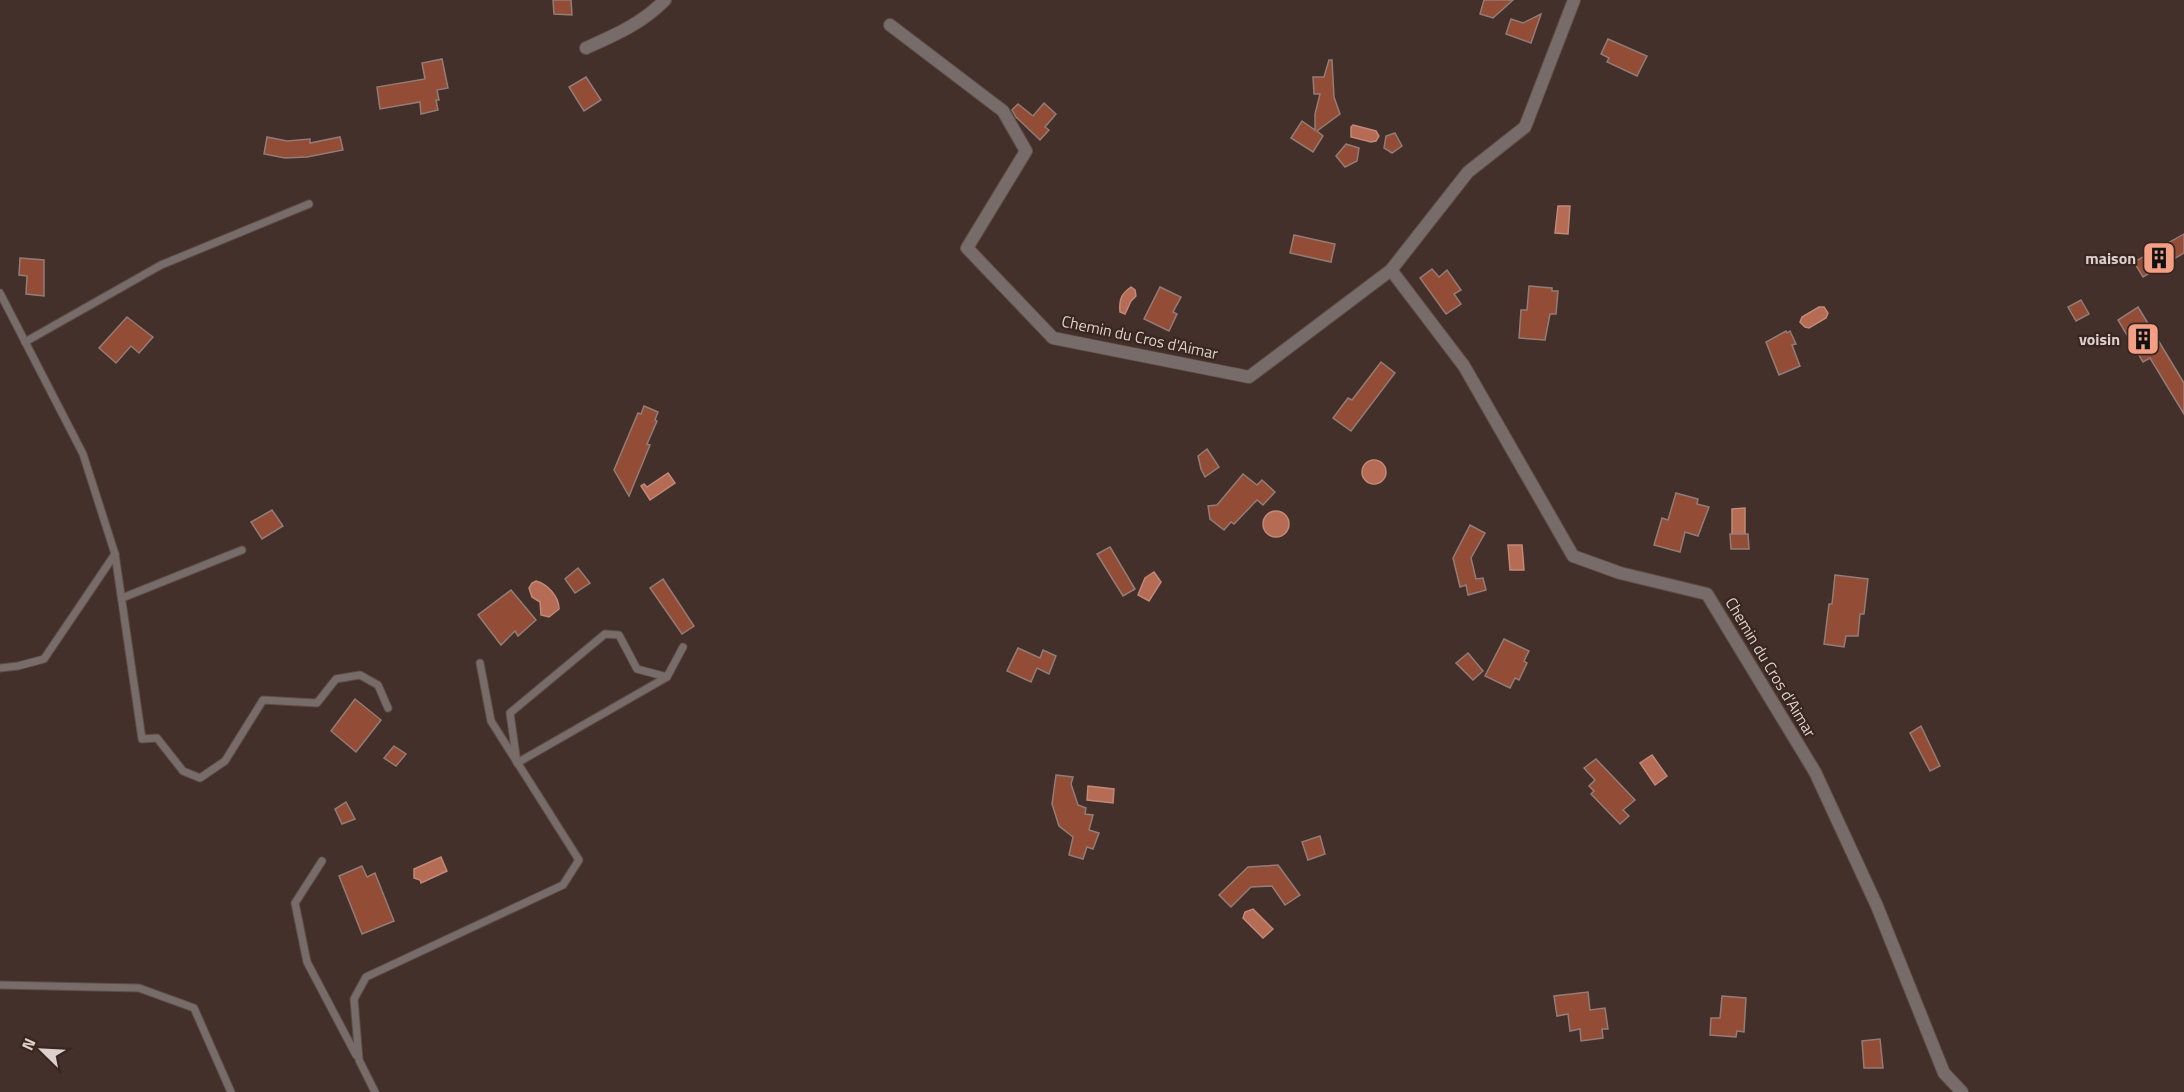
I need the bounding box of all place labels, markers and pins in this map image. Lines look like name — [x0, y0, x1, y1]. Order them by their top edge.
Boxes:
building icon: maison — [2141, 240, 2177, 276]
place label: maison — [2085, 246, 2136, 270]
building icon: voisin — [2125, 321, 2161, 357]
place label: voisin — [2079, 327, 2120, 351]

